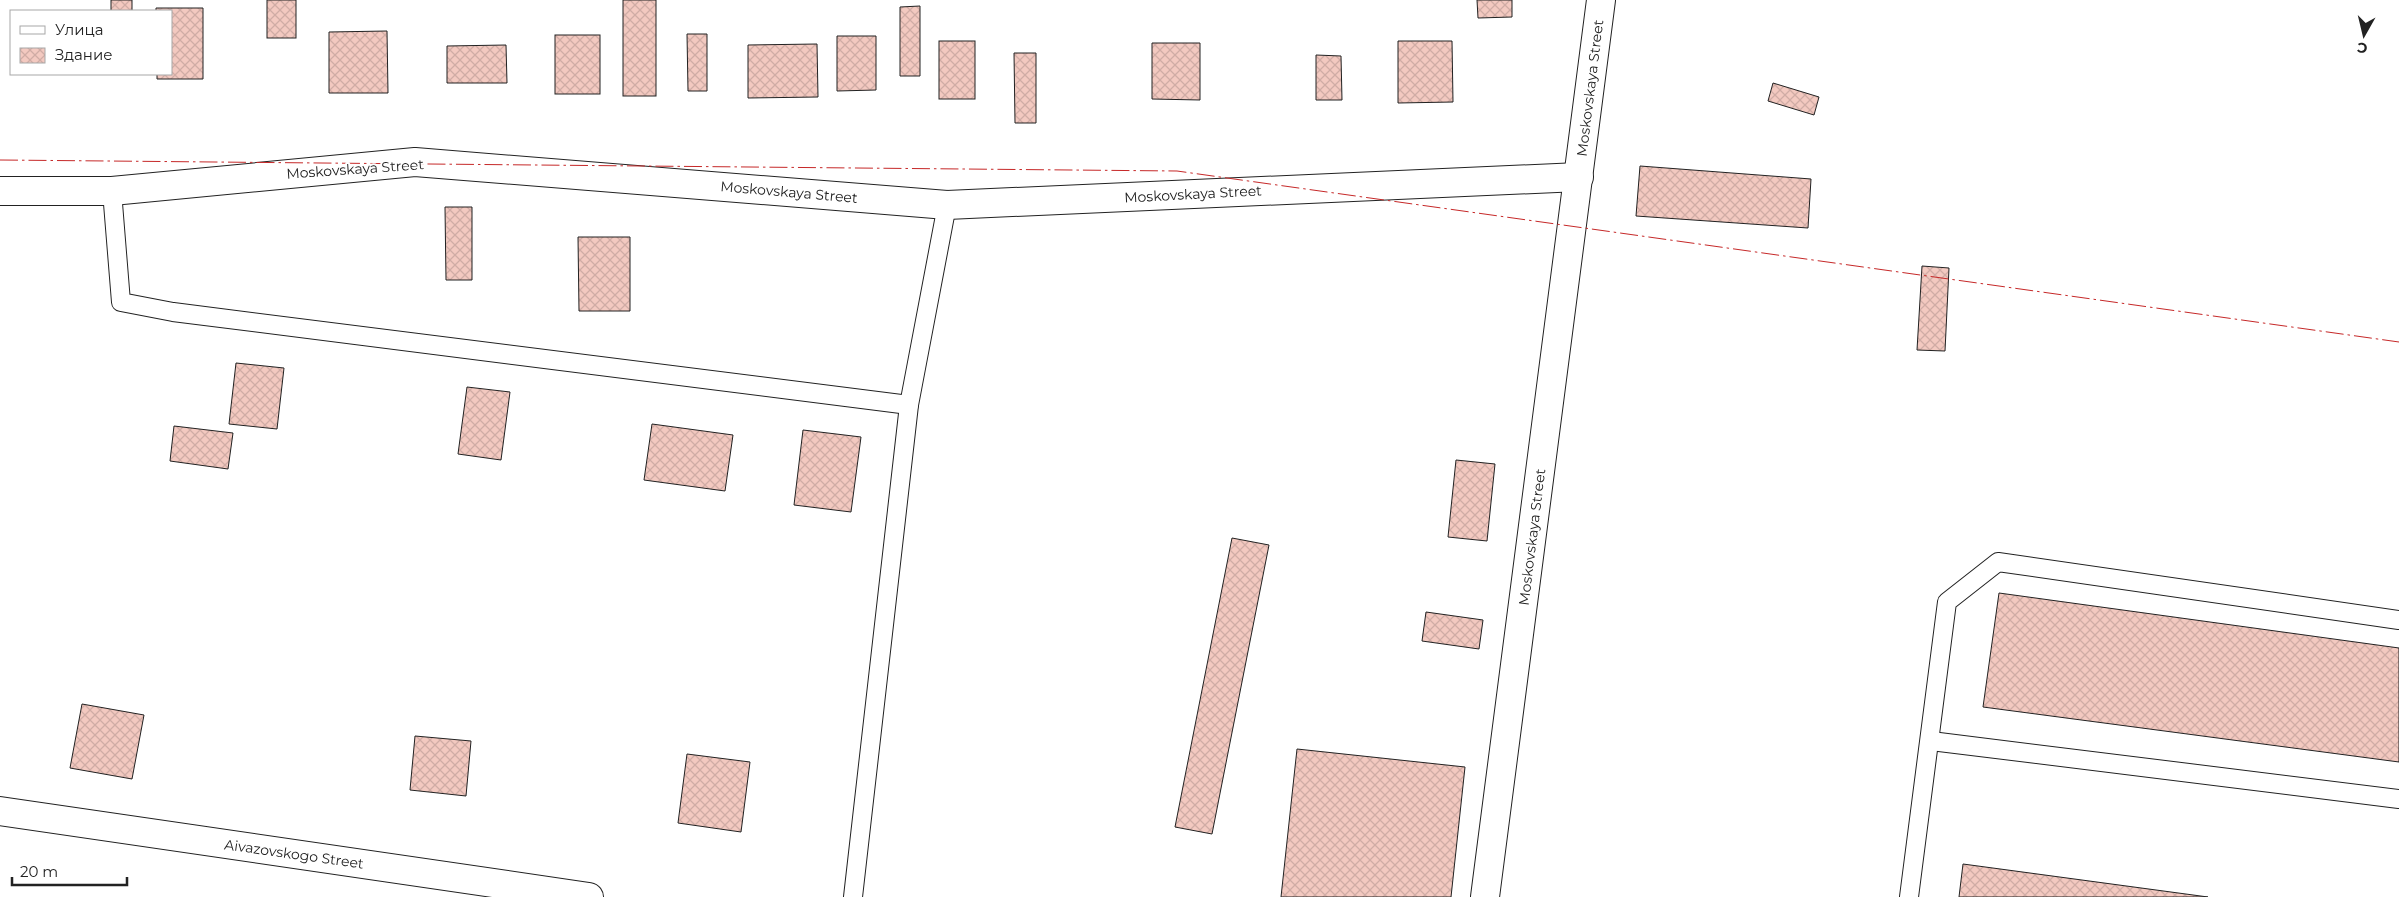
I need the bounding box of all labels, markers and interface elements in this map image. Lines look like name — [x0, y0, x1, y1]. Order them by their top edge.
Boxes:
legend — [10, 10, 172, 75]
north arrow — [2339, 10, 2389, 60]
street label: Moskovskaya Street — [1573, 18, 1607, 157]
text: Улица — [55, 20, 103, 39]
text: С — [2356, 38, 2368, 57]
text: Здание — [55, 45, 113, 64]
street label: Moskovskaya Street — [286, 155, 425, 183]
street label: Moskovskaya Street — [720, 177, 859, 207]
street label: Moskovskaya Street — [1124, 181, 1263, 207]
street label: Moskovskaya Street — [1515, 467, 1549, 606]
street label: Aivazovskogo Street — [223, 835, 365, 873]
scale bar — [12, 854, 128, 886]
text: 20 m — [20, 862, 58, 881]

